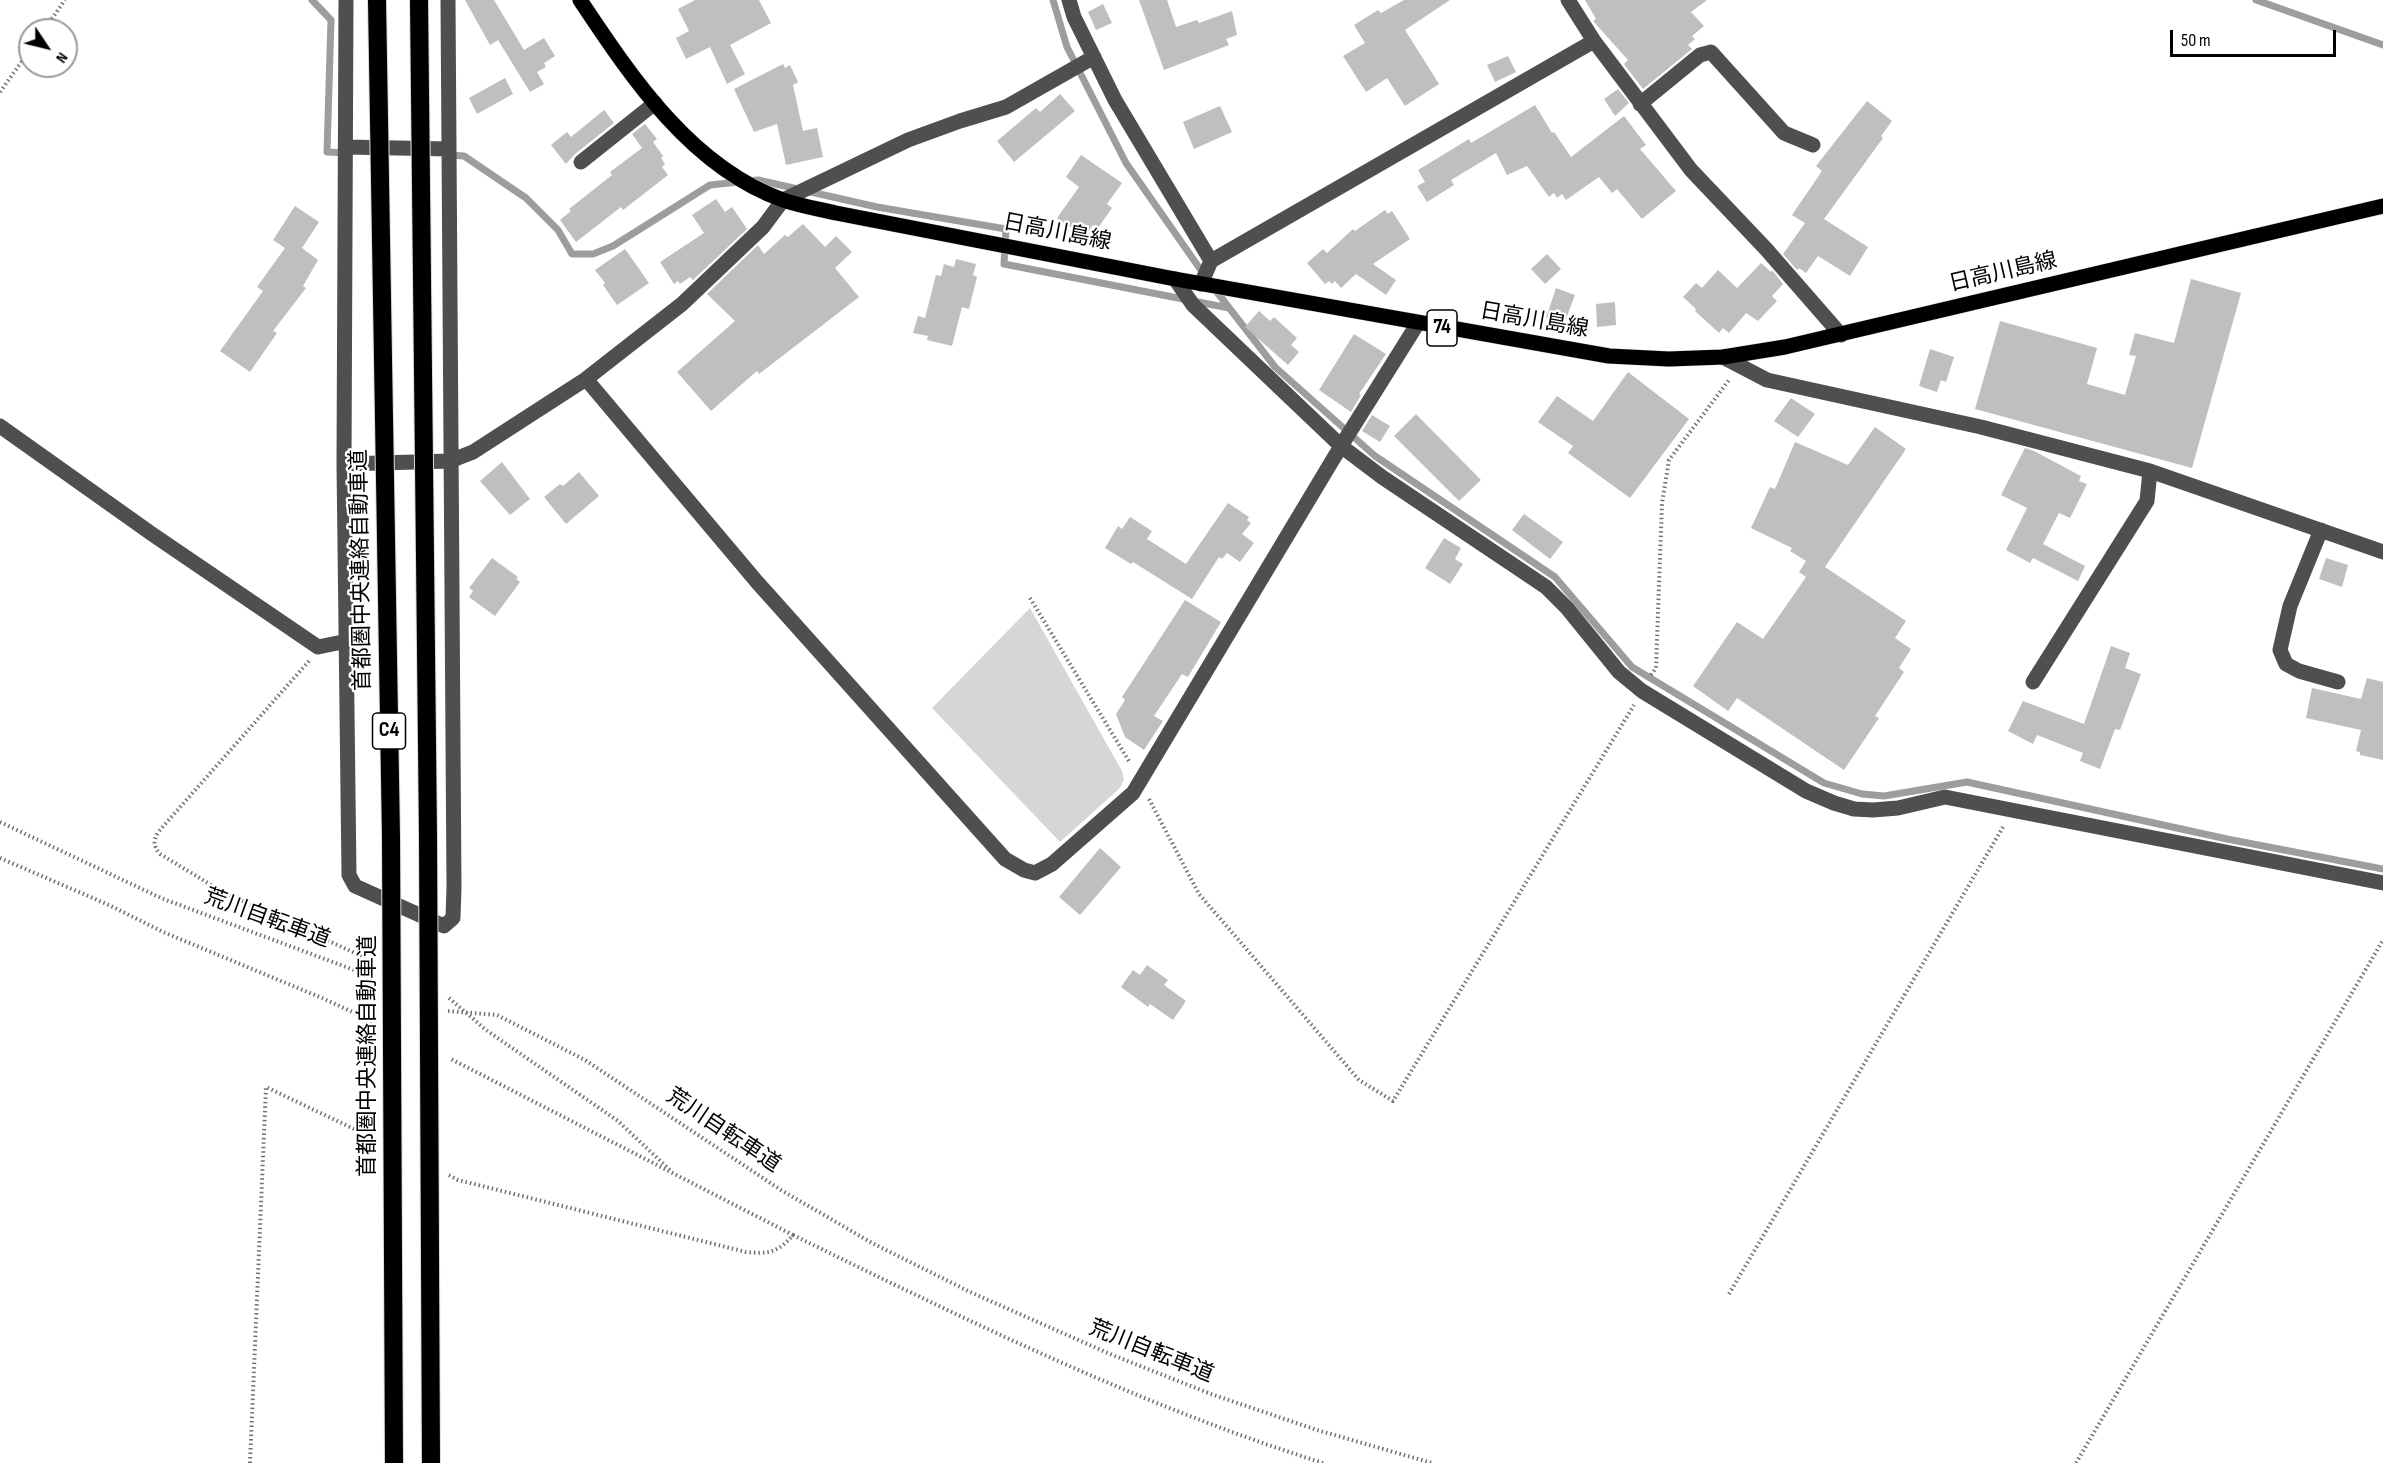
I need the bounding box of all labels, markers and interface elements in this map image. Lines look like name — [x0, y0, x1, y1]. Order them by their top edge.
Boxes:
north arrow — [18, 18, 78, 78]
scale bar — [2173, 18, 2340, 56]
text: 50 m — [2181, 30, 2211, 51]
text: N — [51, 49, 72, 66]
street label: 日高川島線 — [1000, 210, 1114, 256]
street label: 日高川島線 — [1946, 248, 2060, 298]
street label: 日高川島線 — [1478, 298, 1590, 344]
road number: 74 — [1427, 310, 1457, 346]
street label: 首都圏中央連絡自動車道 — [347, 449, 377, 691]
road number: C4 — [372, 713, 406, 749]
street label: 荒川自転車道 — [200, 884, 334, 954]
street label: 首都圏中央連絡自動車道 — [355, 935, 381, 1177]
street label: 荒川自転車道 — [661, 1083, 785, 1179]
street label: 荒川自転車道 — [1085, 1315, 1217, 1389]

